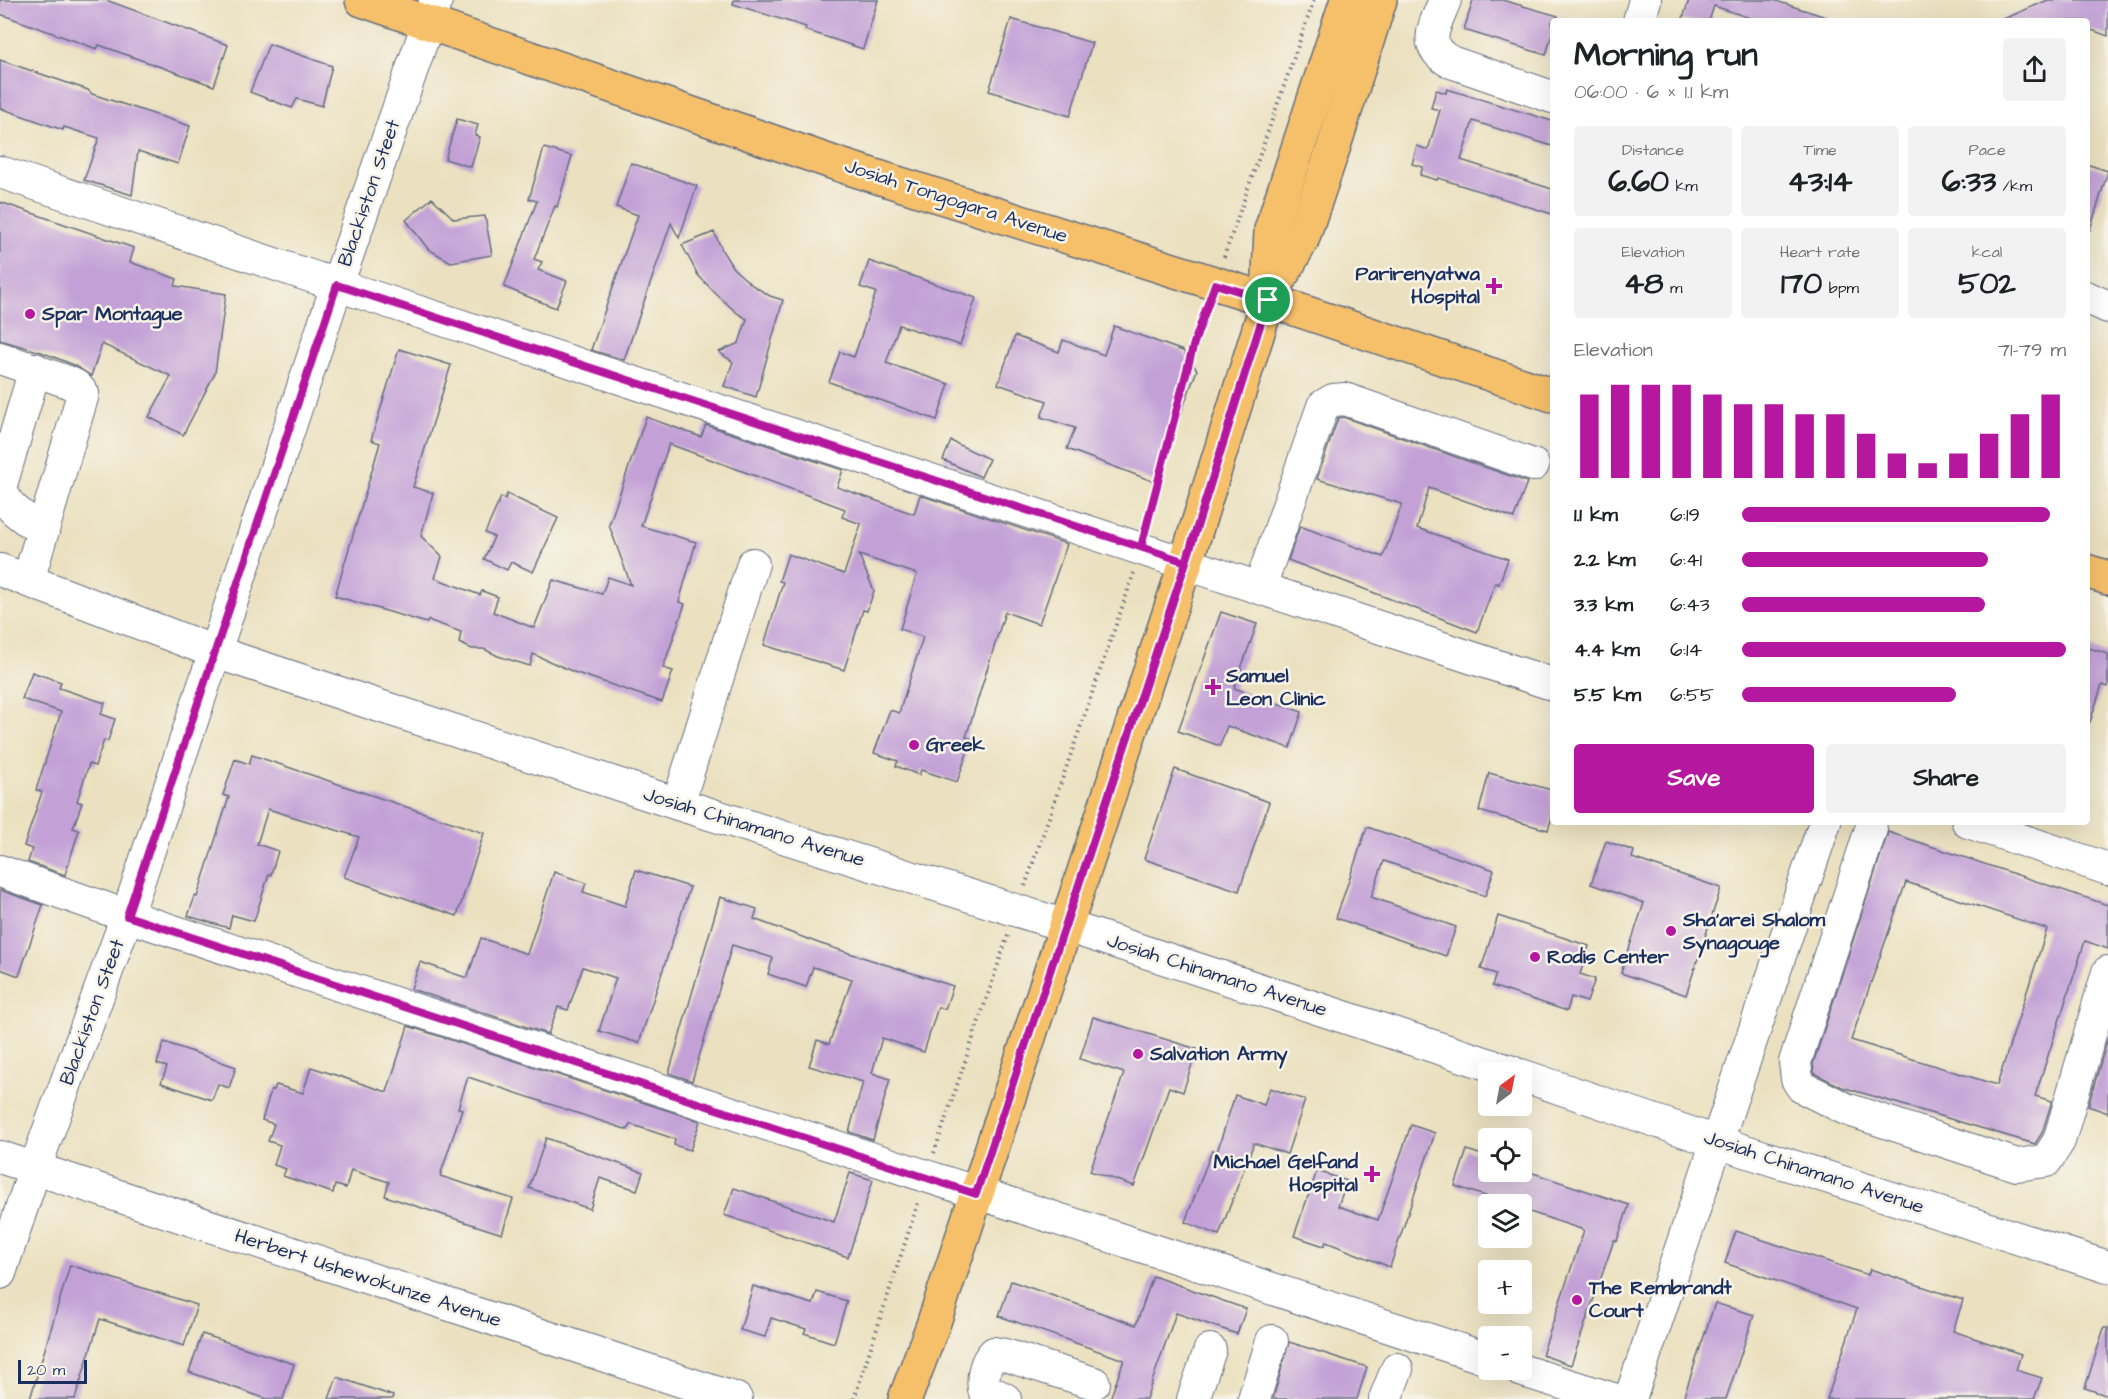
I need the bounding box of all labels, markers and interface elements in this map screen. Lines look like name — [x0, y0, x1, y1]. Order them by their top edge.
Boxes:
text: Morning run — [1574, 32, 1758, 78]
button: share — [2003, 38, 2066, 101]
text: 06:00 · 6 × 1.1 km — [1574, 78, 1728, 106]
street label: Blackiston Steet — [331, 116, 407, 270]
text: Distance — [1622, 139, 1684, 161]
text: Time — [1803, 139, 1837, 161]
text: Pace — [1968, 139, 2006, 161]
street label: Josiah Tongogara Avenue — [841, 152, 1071, 251]
text: 6.60 — [1608, 161, 1669, 203]
text: 43:14 — [1788, 161, 1852, 203]
text: 6:33 — [1942, 161, 1996, 203]
text: km — [1669, 175, 1698, 197]
text: /km — [1996, 175, 2032, 197]
text: Elevation — [1622, 241, 1684, 263]
text: Heart rate — [1780, 241, 1860, 263]
text: kcal — [1972, 241, 2002, 263]
place label: Parirenyatwa Hospital — [1356, 260, 1481, 311]
text: 48 — [1624, 263, 1664, 305]
text: 170 — [1781, 263, 1822, 305]
text: 502 — [1958, 263, 2016, 305]
pin — [1242, 274, 1293, 325]
marker: Parirenyatwa Hospital — [1485, 277, 1503, 295]
text: m — [1664, 277, 1682, 299]
text: bpm — [1822, 277, 1859, 299]
icon: arrive — [1251, 283, 1284, 316]
place label: Spar Montague — [41, 300, 183, 329]
marker: Spar Montague — [23, 307, 37, 321]
text: Elevation — [1574, 336, 1653, 364]
text: 71–79 m — [1998, 336, 2066, 364]
text: 1.1 km — [1574, 501, 1618, 529]
text: 6:19 — [1670, 501, 1700, 529]
text: 2.2 km — [1574, 546, 1636, 574]
text: 6:41 — [1670, 546, 1702, 574]
text: 3.3 km — [1574, 591, 1633, 619]
text: 6:43 — [1670, 591, 1710, 619]
text: 4.4 km — [1574, 636, 1640, 664]
text: 6:14 — [1670, 636, 1702, 664]
place label: Samuel Leon Clinic — [1225, 662, 1326, 713]
marker: Samuel Leon Clinic — [1204, 678, 1222, 696]
text: 5.5 km — [1574, 681, 1641, 709]
text: 6:55 — [1670, 681, 1714, 709]
place label: Greek — [926, 731, 986, 759]
marker: Greek — [907, 738, 921, 752]
button: Save — [1574, 744, 1814, 813]
button: Share — [1826, 744, 2066, 813]
street label: Josiah Chinamano Avenue — [640, 780, 868, 874]
place label: Sha'arei Shalom Synagouge — [1682, 906, 1826, 958]
marker: Sha'arei Shalom Synagouge — [1664, 924, 1678, 938]
street label: Josiah Chinamano Avenue — [1103, 926, 1331, 1024]
street label: Blackiston Steet — [53, 935, 131, 1089]
place label: Rodis Center — [1547, 943, 1670, 971]
marker: Rodis Center — [1528, 950, 1542, 964]
place label: Salvation Army — [1149, 1040, 1288, 1069]
marker: Salvation Army — [1131, 1047, 1145, 1061]
north arrow — [1478, 1062, 1532, 1116]
map controls — [1478, 1062, 1532, 1380]
street label: Josiah Chinamano Avenue — [1700, 1123, 1928, 1221]
button: locate — [1478, 1128, 1532, 1182]
place label: Michael Gelfand Hospital — [1214, 1148, 1359, 1199]
marker: Michael Gelfand Hospital — [1363, 1165, 1381, 1183]
button: layers — [1478, 1194, 1532, 1248]
street label: Herbert Ushewokunze Avenue — [231, 1222, 505, 1334]
button: + — [1478, 1260, 1532, 1314]
place label: The Rembrandt Court — [1588, 1274, 1733, 1325]
marker: The Rembrandt Court — [1570, 1293, 1584, 1307]
button: − — [1478, 1326, 1532, 1380]
scale bar — [18, 1357, 87, 1384]
text: 20 m — [27, 1359, 65, 1381]

